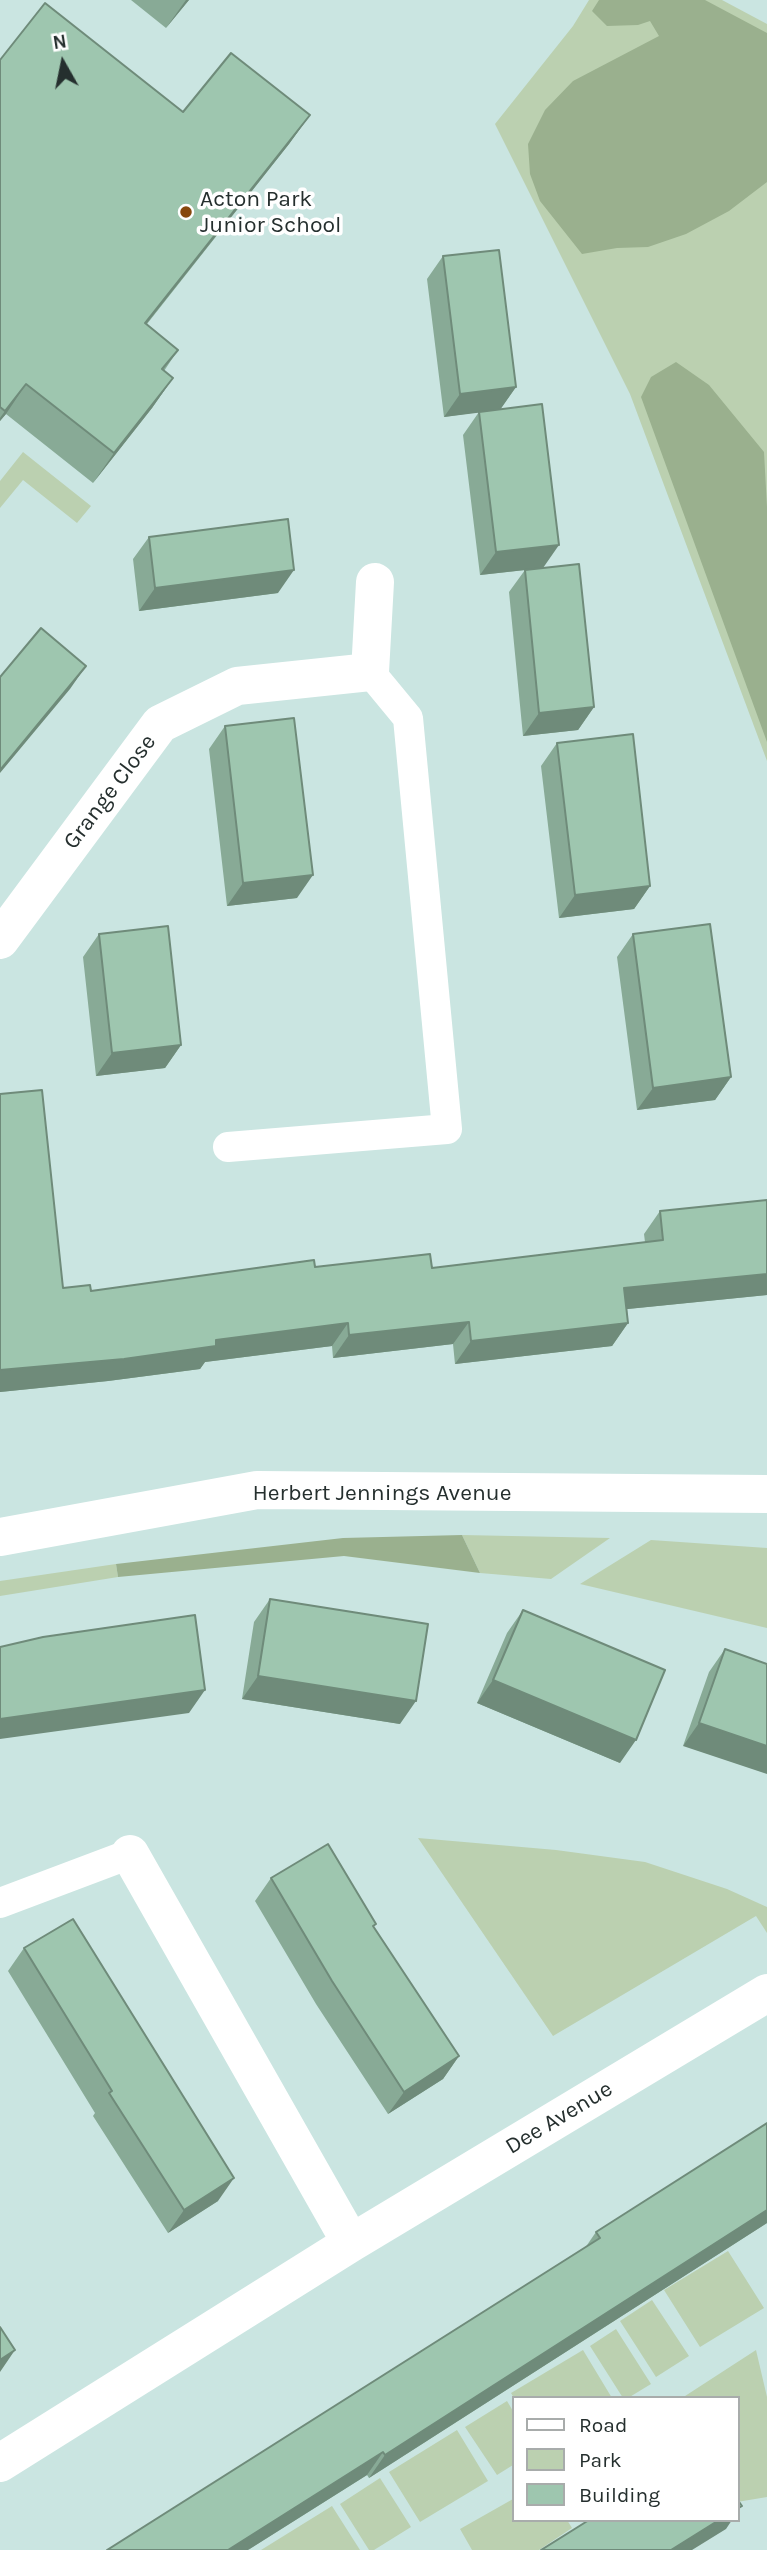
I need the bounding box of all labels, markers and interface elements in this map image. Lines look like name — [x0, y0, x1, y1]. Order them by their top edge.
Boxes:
north arrow — [28, 28, 98, 98]
text: N — [51, 30, 68, 54]
place label: Acton Park Junior School — [200, 185, 342, 239]
marker: Acton Park Junior School — [178, 204, 194, 220]
street label: Grange Close — [58, 729, 162, 855]
street label: Herbert Jennings Avenue — [252, 1479, 512, 1507]
street label: Dee Avenue — [500, 2075, 618, 2161]
legend — [512, 2396, 739, 2522]
text: Road — [579, 2413, 627, 2437]
text: Park — [579, 2448, 622, 2472]
text: Building — [579, 2483, 660, 2507]

